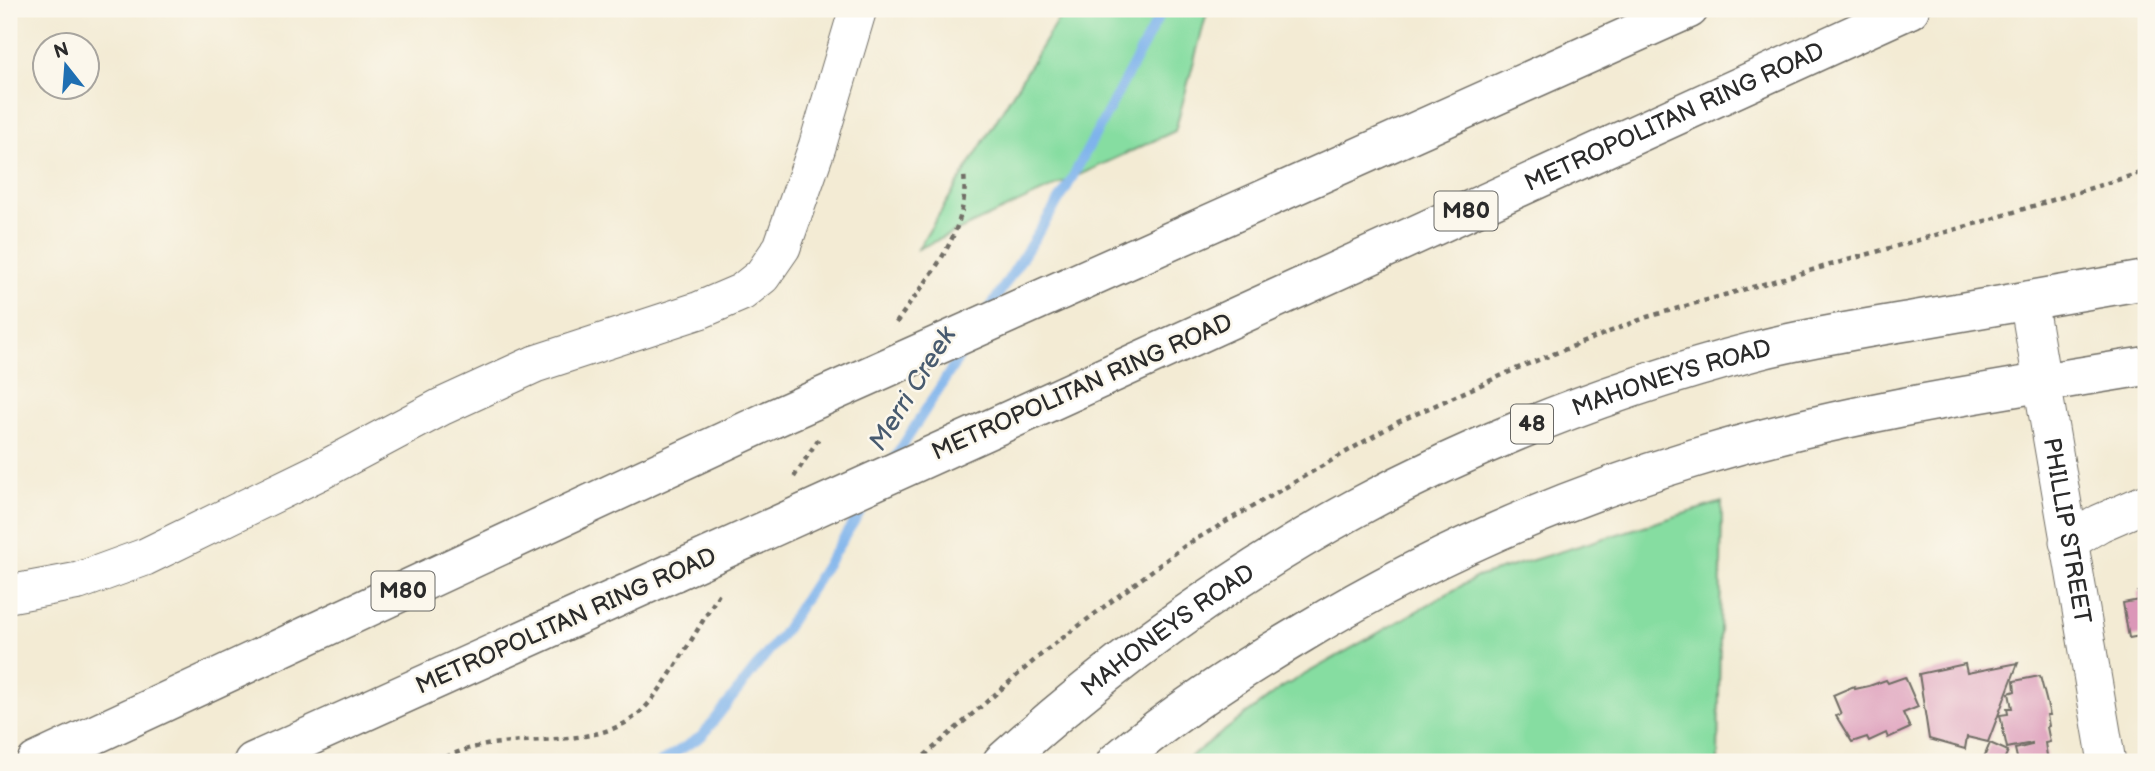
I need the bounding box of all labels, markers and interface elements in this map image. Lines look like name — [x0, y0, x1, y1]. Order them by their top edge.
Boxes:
north arrow — [32, 32, 102, 102]
street label: METROPOLITAN RING ROAD — [1520, 36, 1829, 198]
text: N — [51, 38, 72, 64]
road number: M80 — [1434, 192, 1498, 230]
street label: METROPOLITAN RING ROAD — [927, 307, 1237, 467]
water label: Merri Creek — [863, 320, 964, 456]
street label: MAHONEYS ROAD — [1568, 333, 1774, 422]
road number: 48 — [1511, 404, 1553, 444]
street label: PHILLIP STREET — [2037, 436, 2098, 626]
street label: METROPOLITAN RING ROAD — [411, 541, 721, 701]
street label: MAHONEYS ROAD — [1075, 558, 1260, 703]
road number: M80 — [372, 572, 434, 610]

